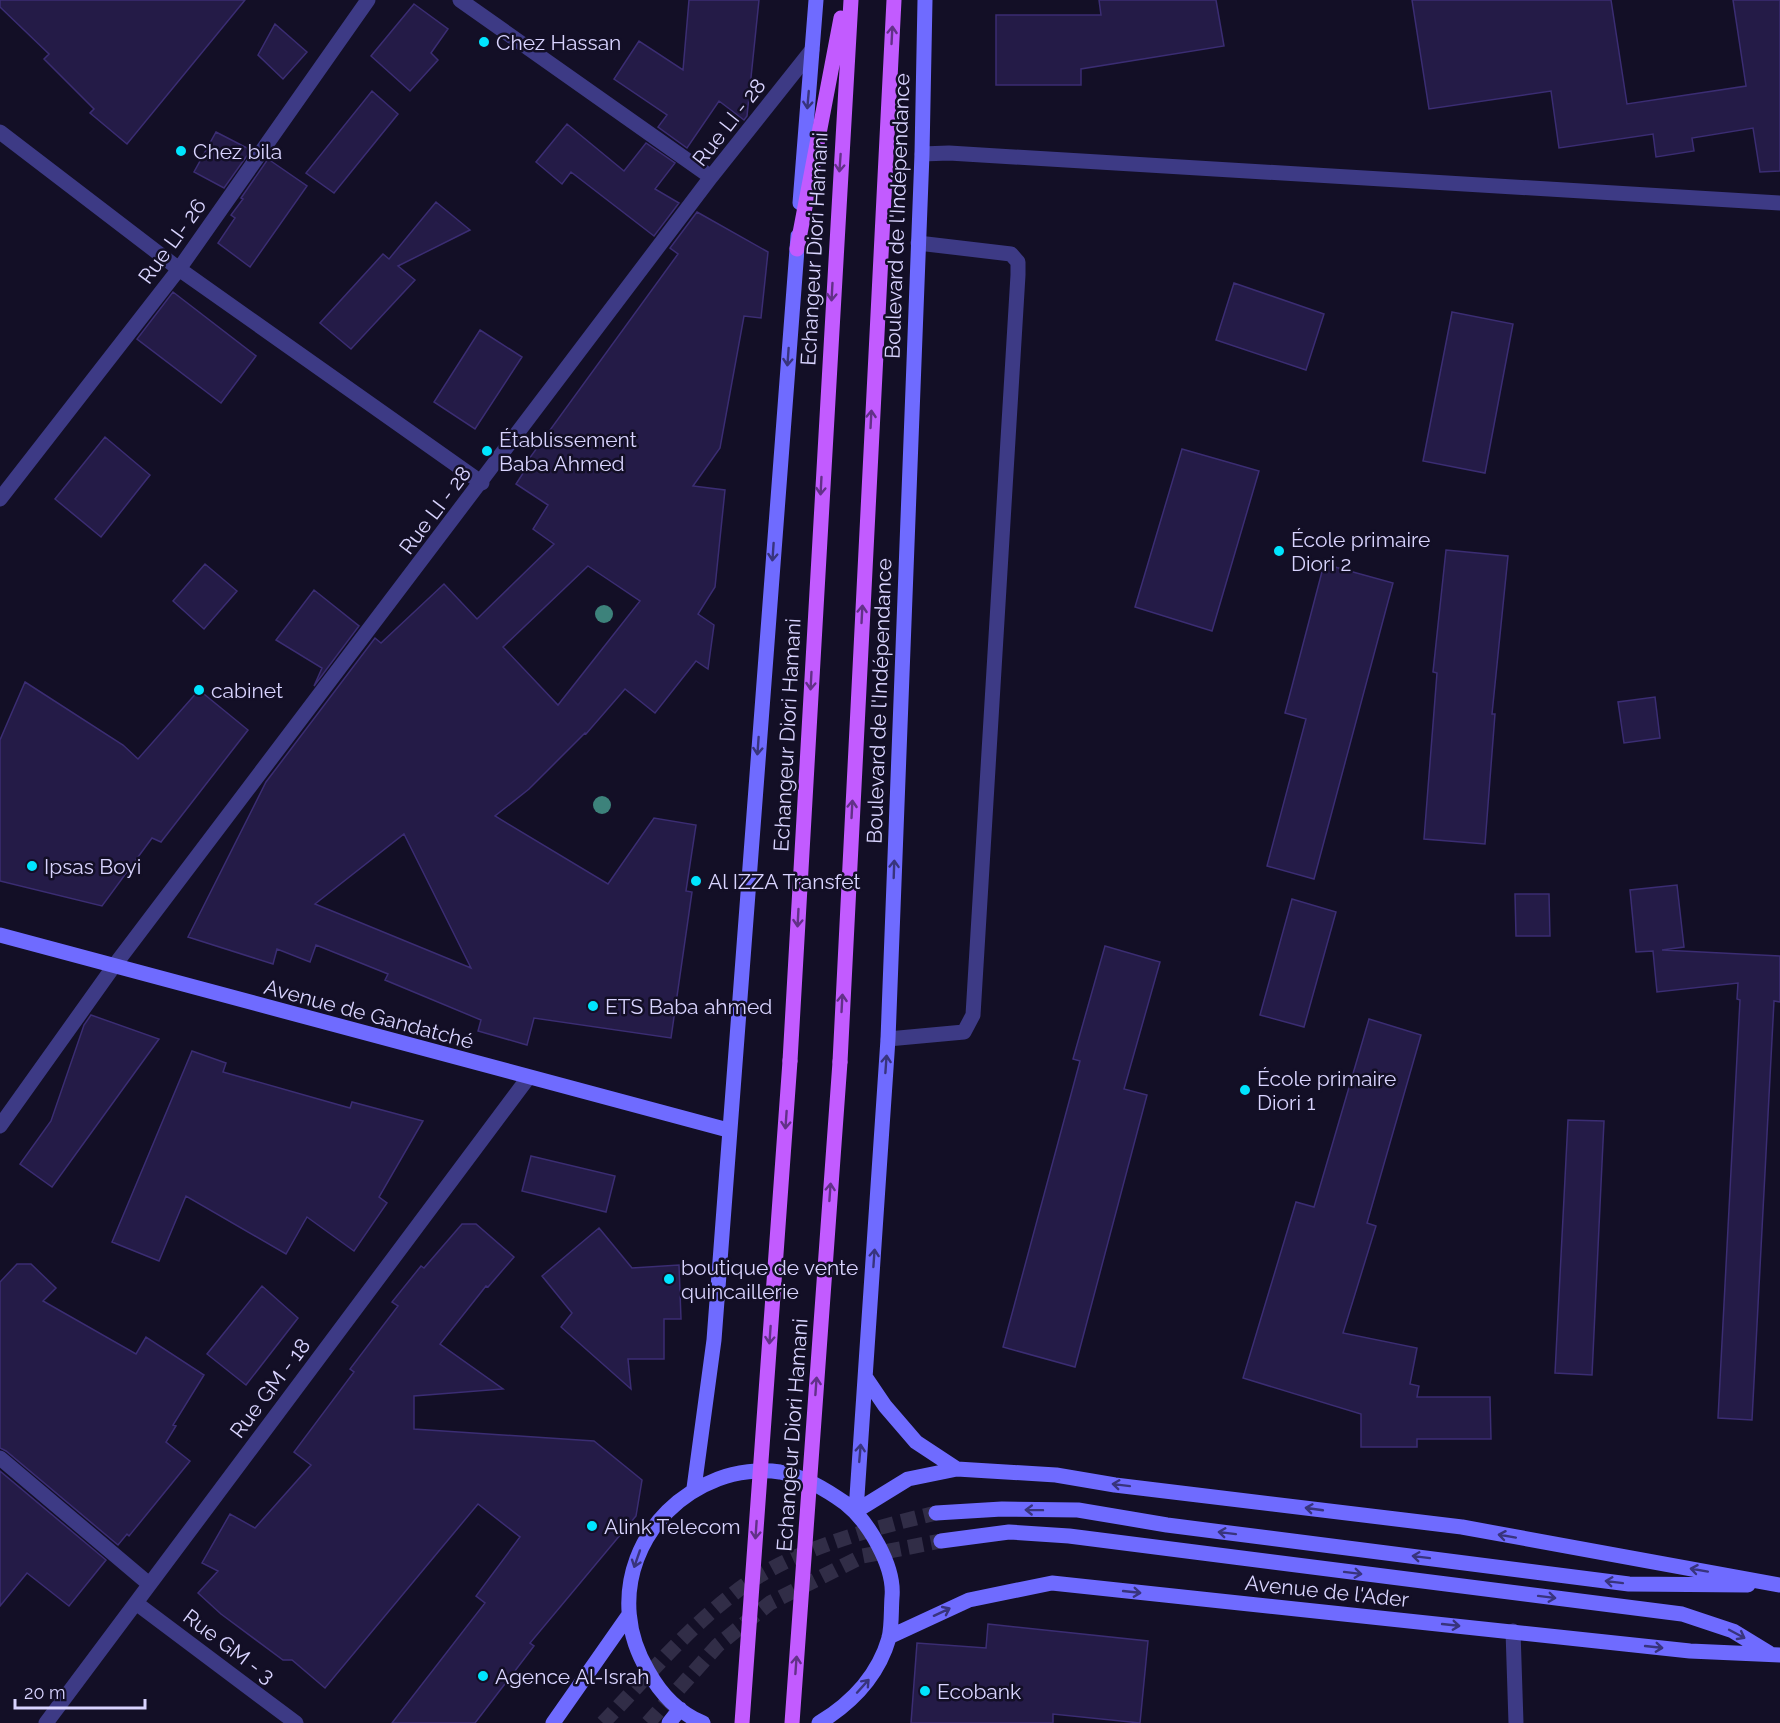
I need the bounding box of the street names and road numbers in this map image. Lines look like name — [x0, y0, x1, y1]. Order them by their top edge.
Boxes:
street label: Rue LI - 28 — [687, 73, 771, 171]
street label: Boulevard de l'Indépendance — [880, 73, 914, 359]
street label: Echangeur Diori Hamani — [795, 132, 833, 366]
street label: Rue LI- 26 — [133, 194, 211, 288]
street label: Rue LI - 28 — [394, 461, 476, 559]
street label: Boulevard de l'Indépendance — [862, 558, 896, 844]
street label: Echangeur Diori Hamani — [768, 618, 806, 852]
street label: Avenue de Gandatché — [261, 974, 477, 1054]
street label: Echangeur Diori Hamani — [771, 1318, 813, 1552]
street label: Rue GM - 18 — [224, 1333, 316, 1443]
street label: Avenue de l'Ader — [1244, 1570, 1411, 1612]
street label: Rue GM - 3 — [178, 1604, 280, 1688]

